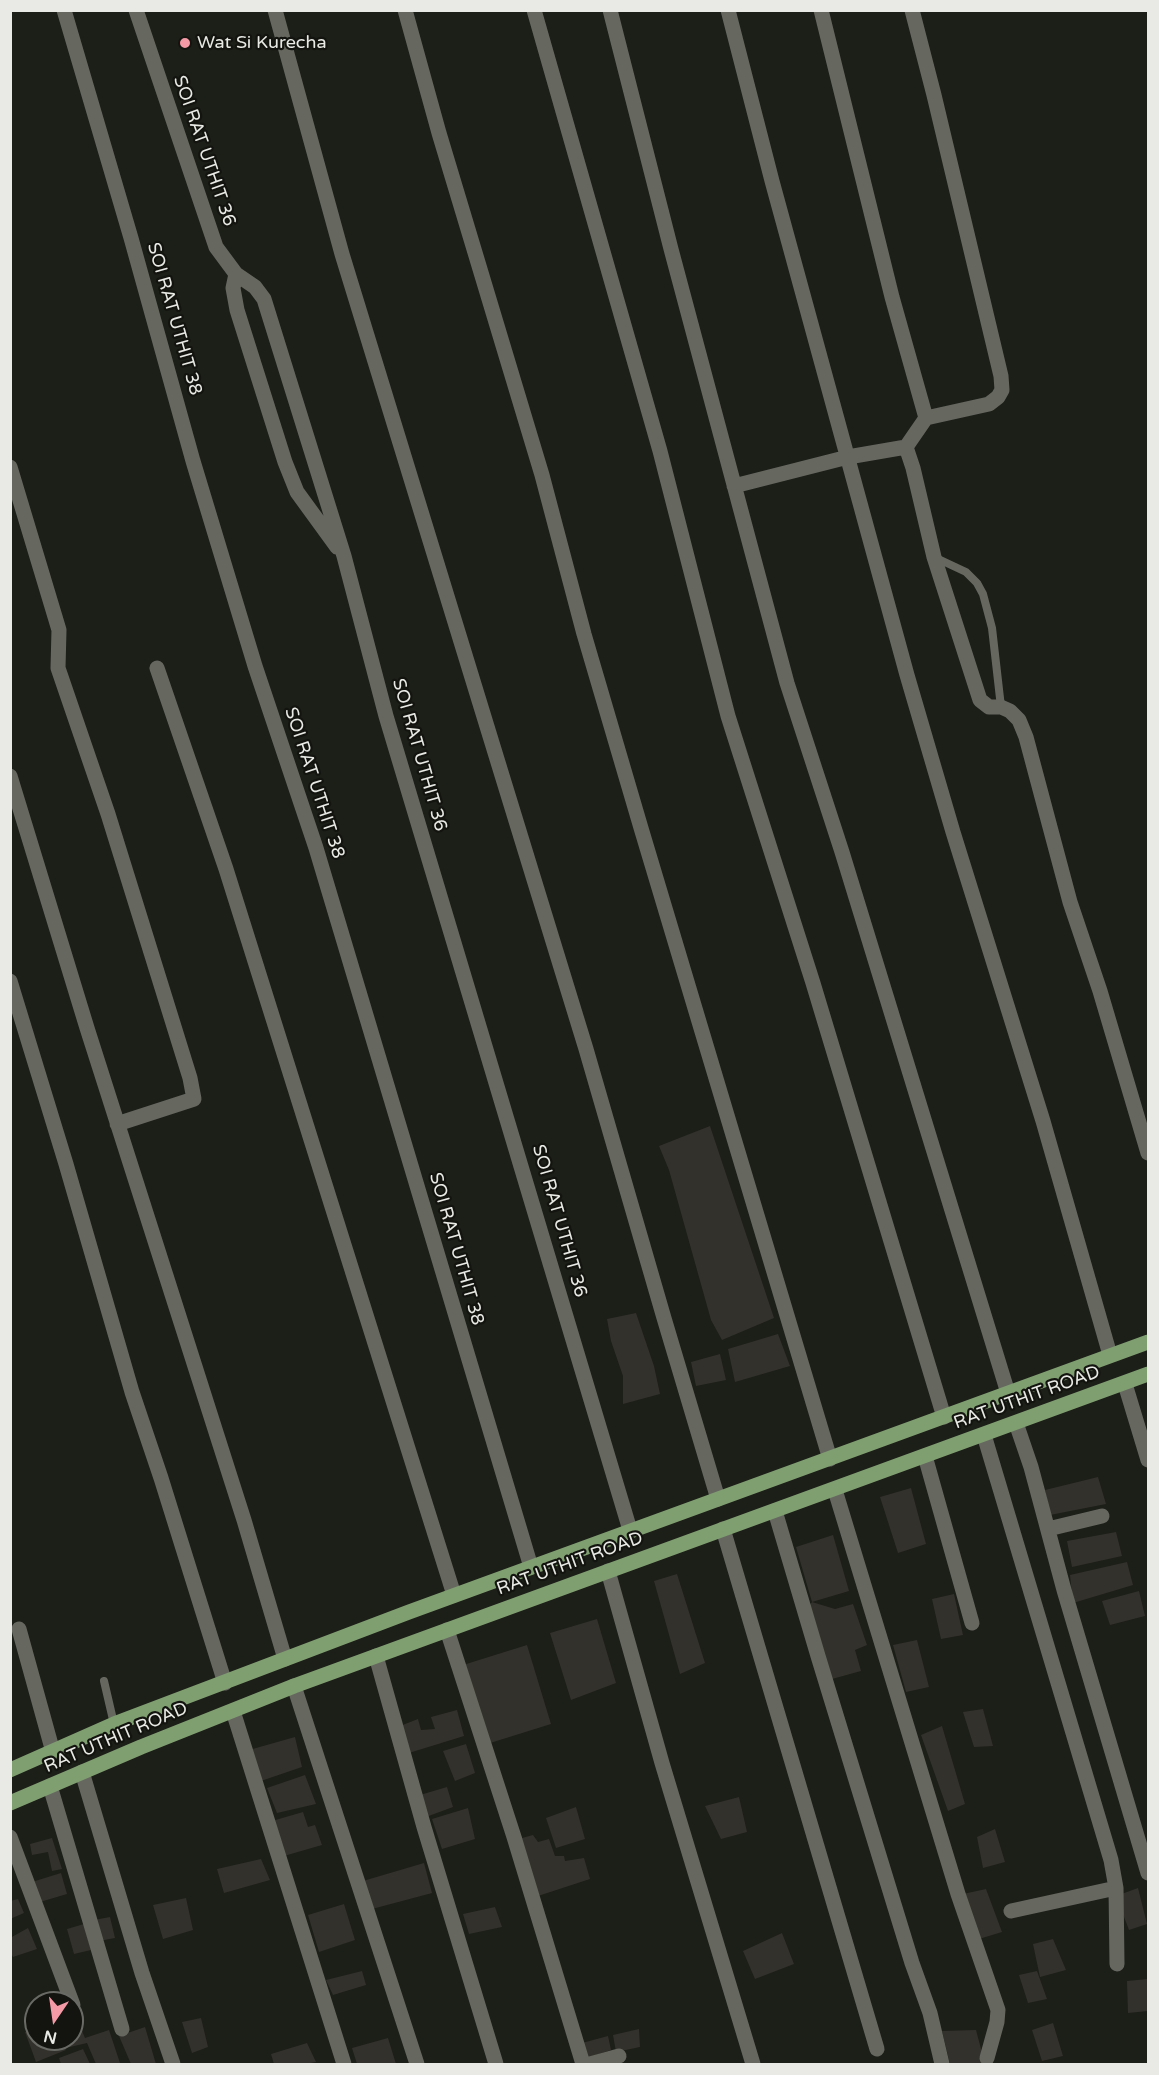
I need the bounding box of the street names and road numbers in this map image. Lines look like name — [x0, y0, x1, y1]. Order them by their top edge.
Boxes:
street label: SOI RAT UTHIT 36 — [168, 73, 240, 229]
street label: SOI RAT UTHIT 38 — [142, 240, 206, 398]
street label: SOI RAT UTHIT 36 — [387, 676, 451, 834]
street label: SOI RAT UTHIT 38 — [279, 705, 349, 861]
street label: SOI RAT UTHIT 36 — [527, 1142, 591, 1300]
street label: SOI RAT UTHIT 38 — [424, 1170, 488, 1328]
street label: RAT UTHIT ROAD — [951, 1362, 1103, 1434]
street label: RAT UTHIT ROAD — [494, 1528, 646, 1600]
street label: RAT UTHIT ROAD — [41, 1698, 191, 1778]

